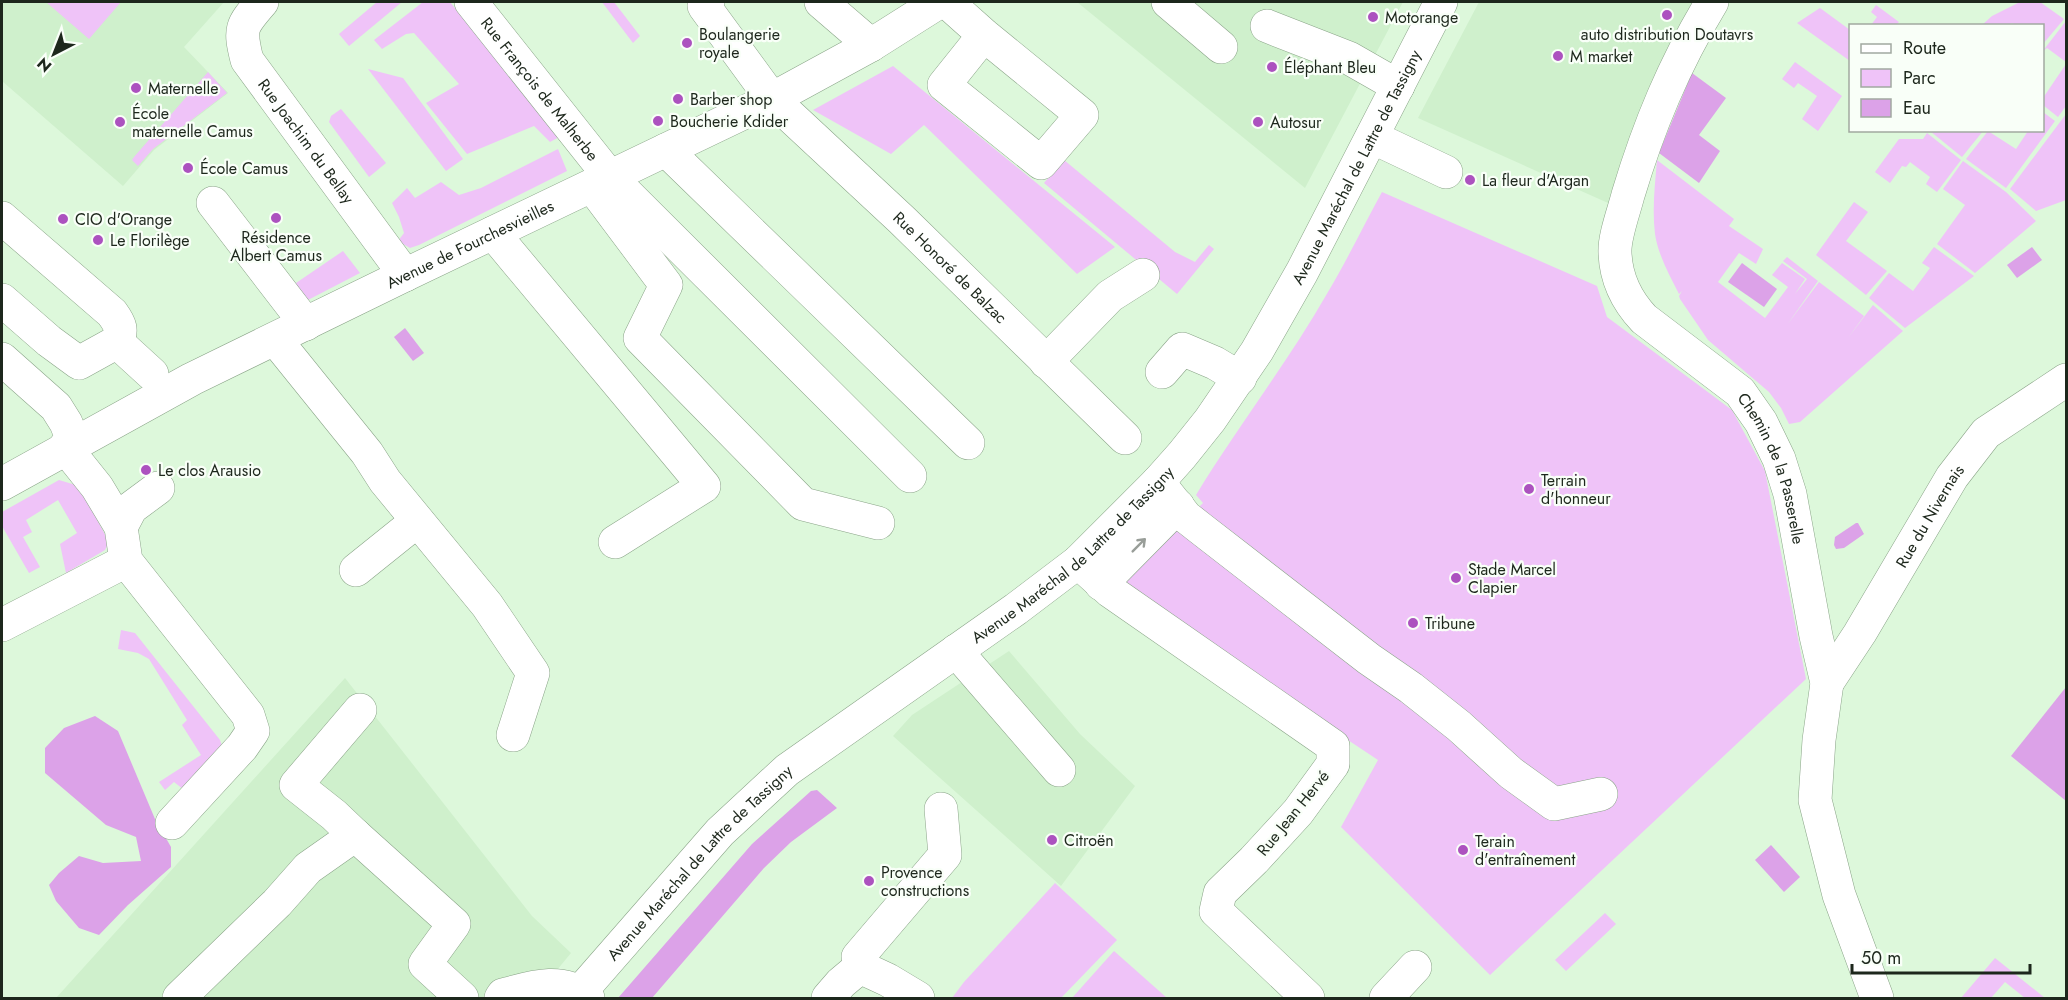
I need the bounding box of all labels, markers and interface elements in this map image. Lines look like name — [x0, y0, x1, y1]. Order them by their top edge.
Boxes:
place label: Motorange — [1385, 6, 1458, 29]
marker: auto distribution Doutavrs — [1660, 8, 1674, 22]
marker: Motorange — [1366, 10, 1380, 24]
street label: Rue François de Malherbe — [476, 12, 604, 166]
place label: Boulangerie royale — [699, 23, 780, 64]
place label: auto distribution Doutavrs — [1581, 23, 1753, 46]
north arrow — [24, 24, 84, 84]
legend — [1849, 24, 2044, 132]
text: Route — [1903, 35, 1946, 61]
marker: Boulangerie royale — [680, 36, 694, 50]
street label: Avenue Maréchal de Lattre de Tassigny — [1286, 45, 1427, 289]
place label: M market — [1570, 45, 1632, 68]
marker: M market — [1551, 49, 1565, 63]
text: N — [32, 52, 57, 78]
place label: Éléphant Bleu — [1284, 56, 1376, 79]
marker: Éléphant Bleu — [1265, 60, 1279, 74]
text: Parc — [1903, 65, 1936, 91]
street label: Rue Joachim du Bellay — [253, 74, 361, 209]
place label: Maternelle — [148, 77, 218, 100]
marker: Maternelle — [129, 81, 143, 95]
place label: Barber shop — [690, 88, 772, 111]
marker: Barber shop — [671, 92, 685, 106]
text: Eau — [1903, 95, 1931, 121]
place label: École maternelle Camus — [132, 102, 253, 143]
place label: Boucherie Kdider — [670, 110, 789, 133]
place label: Autosur — [1270, 111, 1322, 134]
marker: Boucherie Kdider — [651, 114, 665, 128]
marker: École maternelle Camus — [113, 115, 127, 129]
marker: Autosur — [1251, 115, 1265, 129]
place label: École Camus — [200, 157, 288, 180]
marker: École Camus — [181, 161, 195, 175]
place label: La fleur d'Argan — [1482, 169, 1589, 192]
marker: La fleur d'Argan — [1463, 173, 1477, 187]
street label: Avenue de Fourchesvieilles — [382, 194, 557, 294]
street label: Rue Honoré de Balzac — [888, 206, 1012, 328]
place label: CIO d'Orange — [75, 208, 172, 231]
marker: Résidence Albert Camus — [269, 211, 283, 225]
marker: CIO d'Orange — [56, 212, 70, 226]
place label: Résidence Albert Camus — [230, 226, 322, 267]
place label: Le Florilège — [110, 229, 190, 252]
marker: Le Florilège — [91, 233, 105, 247]
street label: Chemin de la Passerelle — [1732, 388, 1810, 546]
place label: Le clos Arausio — [158, 459, 261, 482]
street label: Rue du Nivernais — [1890, 459, 1969, 572]
street label: Avenue Maréchal de Lattre de Tassigny — [967, 460, 1179, 649]
marker: Le clos Arausio — [139, 463, 153, 477]
place label: Terrain d'honneur — [1541, 469, 1611, 510]
marker: Terrain d'honneur — [1522, 482, 1536, 496]
one-way arrow — [1132, 538, 1147, 553]
place label: Stade Marcel Clapier — [1468, 558, 1556, 599]
marker: Stade Marcel Clapier — [1449, 571, 1463, 585]
place label: Tribune — [1425, 612, 1475, 635]
marker: Tribune — [1406, 616, 1420, 630]
street label: Avenue Maréchal de Lattre de Tassigny — [601, 759, 798, 965]
street label: Rue Jean Hervé — [1251, 765, 1335, 861]
place label: Citroën — [1064, 829, 1114, 852]
place label: Terain d'entraînement — [1475, 830, 1575, 871]
marker: Citroën — [1045, 833, 1059, 847]
marker: Terain d'entraînement — [1456, 843, 1470, 857]
place label: Provence constructions — [881, 861, 969, 902]
marker: Provence constructions — [862, 874, 876, 888]
scale bar — [1852, 937, 2030, 975]
text: 50 m — [1861, 945, 1901, 971]

